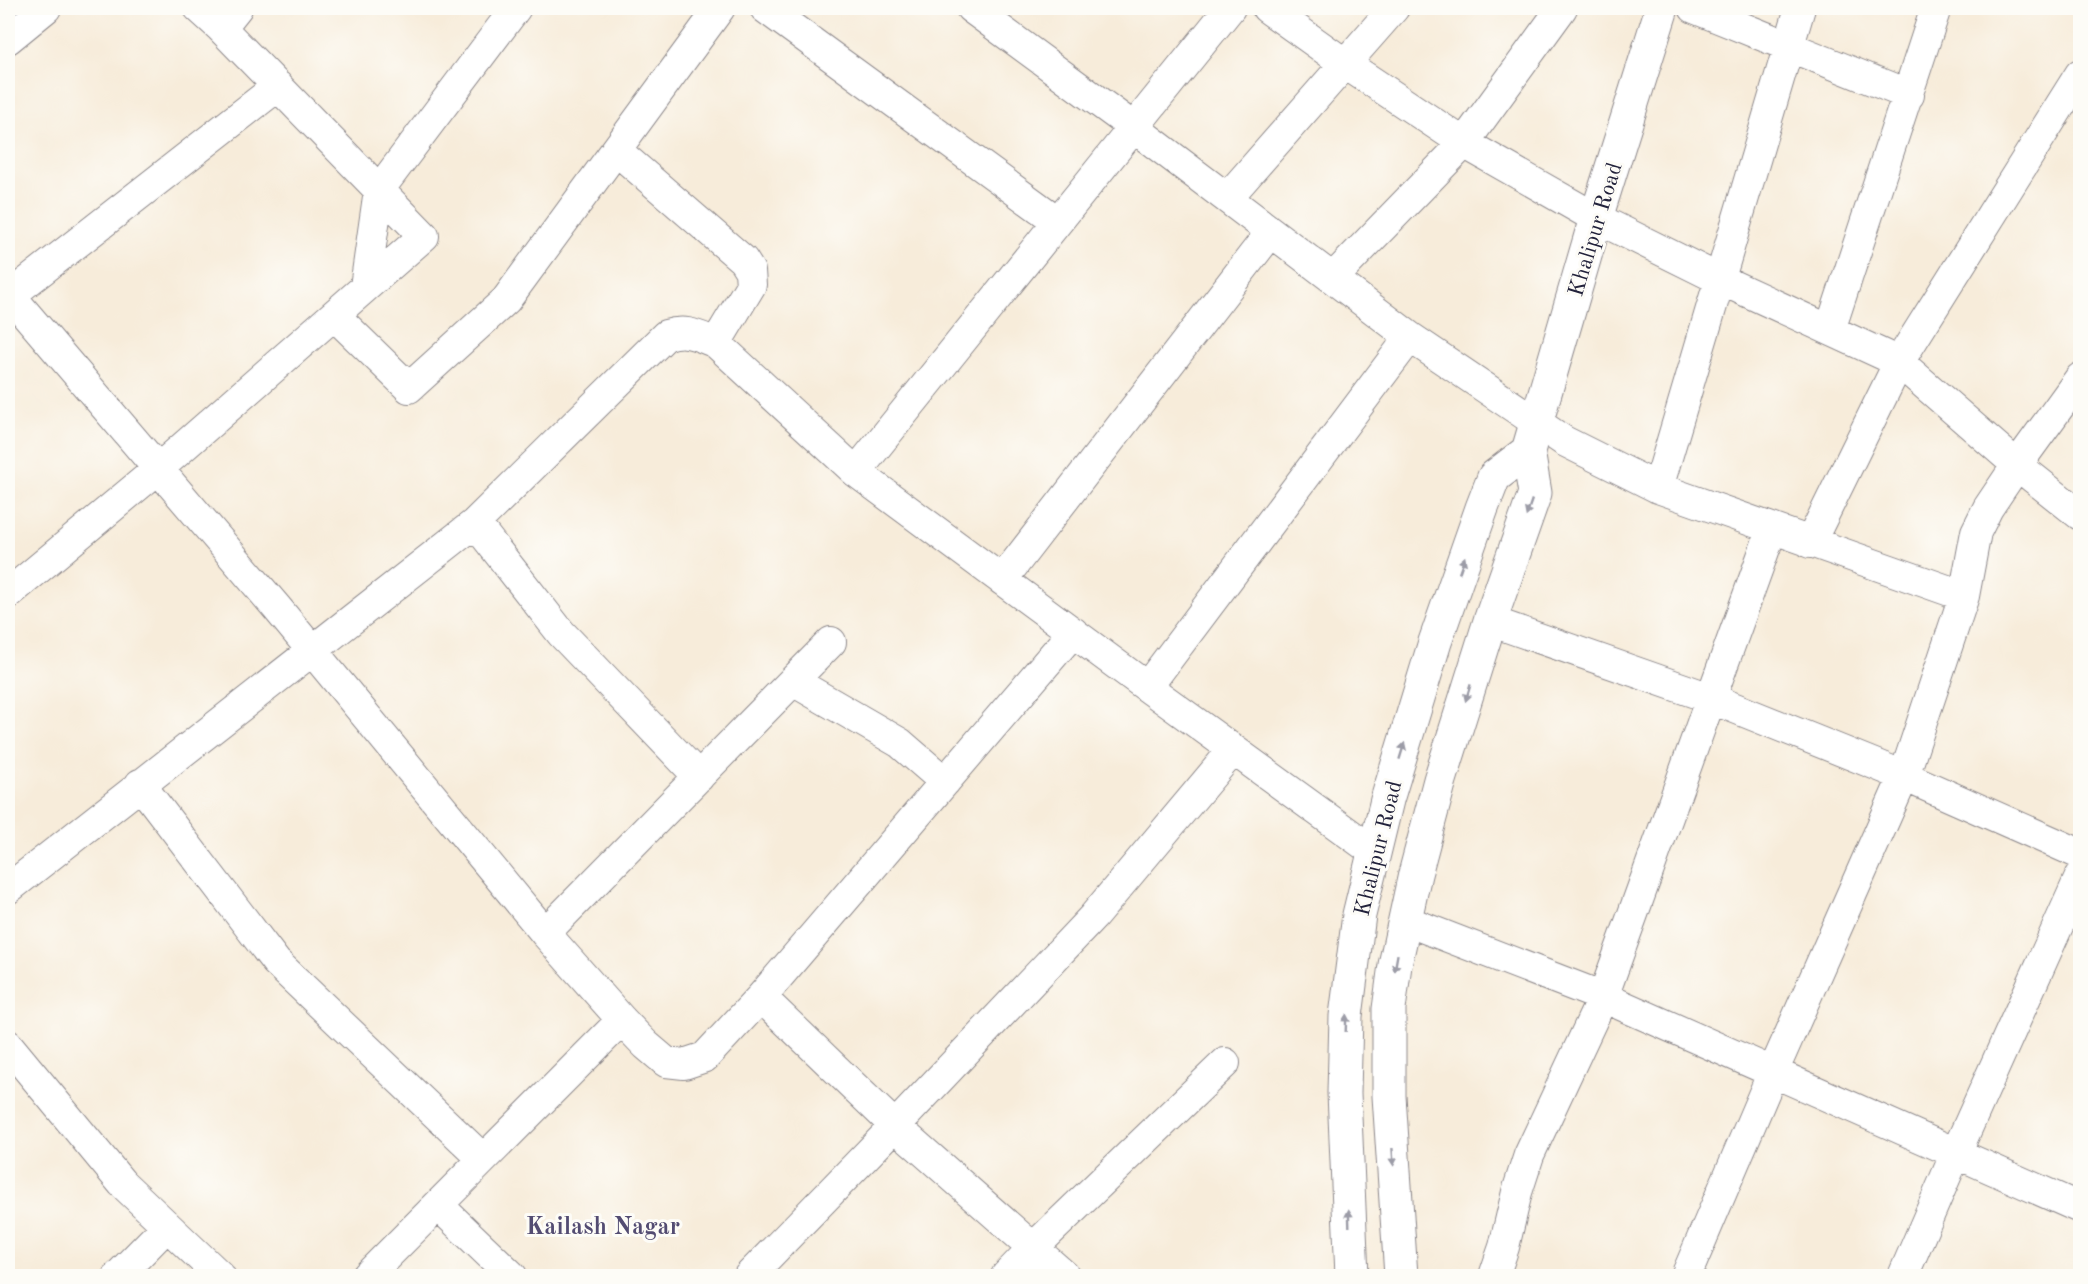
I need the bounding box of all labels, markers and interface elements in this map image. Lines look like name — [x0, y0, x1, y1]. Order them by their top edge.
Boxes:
street label: Khalipur Road — [1565, 160, 1627, 299]
one-way arrow — [1524, 499, 1534, 517]
one-way arrow — [1457, 556, 1467, 574]
one-way arrow — [1462, 684, 1472, 702]
one-way arrow — [1398, 742, 1407, 760]
street label: Khalipur Road — [1351, 779, 1406, 918]
one-way arrow — [1391, 953, 1400, 972]
one-way arrow — [1342, 1014, 1351, 1033]
one-way arrow — [1389, 1147, 1398, 1166]
one-way arrow — [1345, 1209, 1354, 1228]
district label: Kailash Nagar — [526, 1216, 680, 1240]

